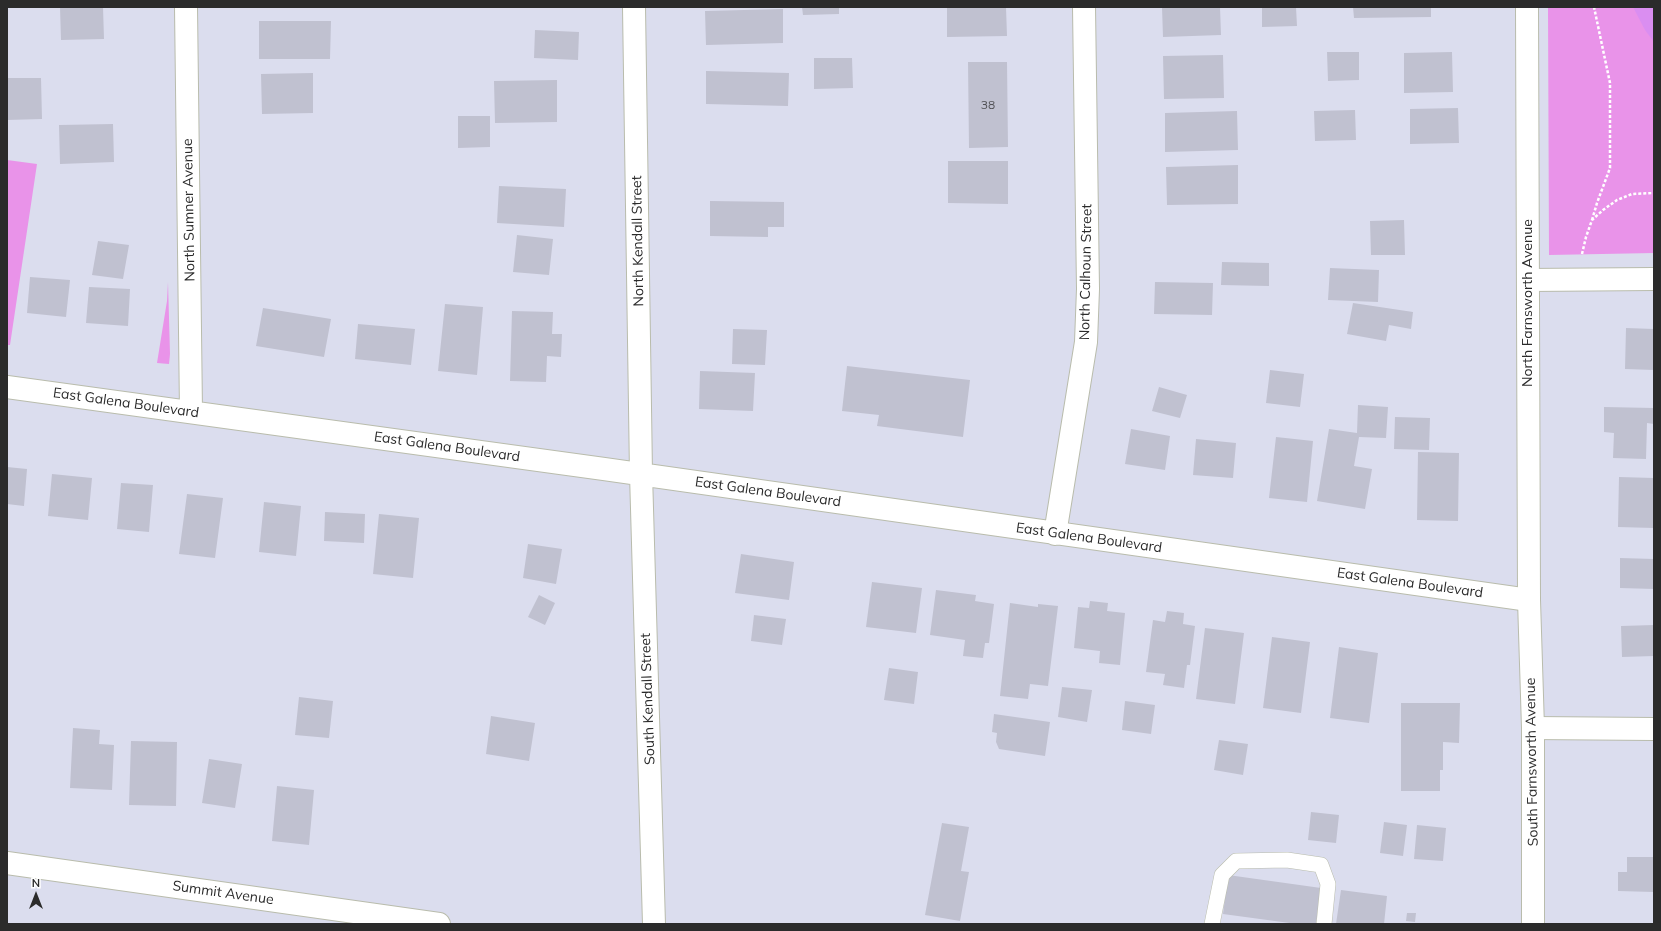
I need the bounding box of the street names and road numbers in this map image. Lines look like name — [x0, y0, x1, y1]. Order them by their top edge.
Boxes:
street label: North Sumner Avenue — [179, 138, 199, 282]
street label: North Kendall Street — [628, 175, 648, 307]
street label: North Calhoun Street — [1076, 204, 1096, 340]
street label: North Farnsworth Avenue — [1520, 219, 1536, 387]
street label: East Galena Boulevard — [52, 384, 200, 422]
street label: East Galena Boulevard — [373, 428, 521, 466]
street label: East Galena Boulevard — [694, 473, 842, 511]
street label: East Galena Boulevard — [1015, 519, 1163, 557]
street label: East Galena Boulevard — [1336, 564, 1484, 602]
street label: South Kendall Street — [637, 633, 659, 765]
street label: South Farnsworth Avenue — [1522, 678, 1542, 846]
street label: Summit Avenue — [171, 878, 275, 908]

